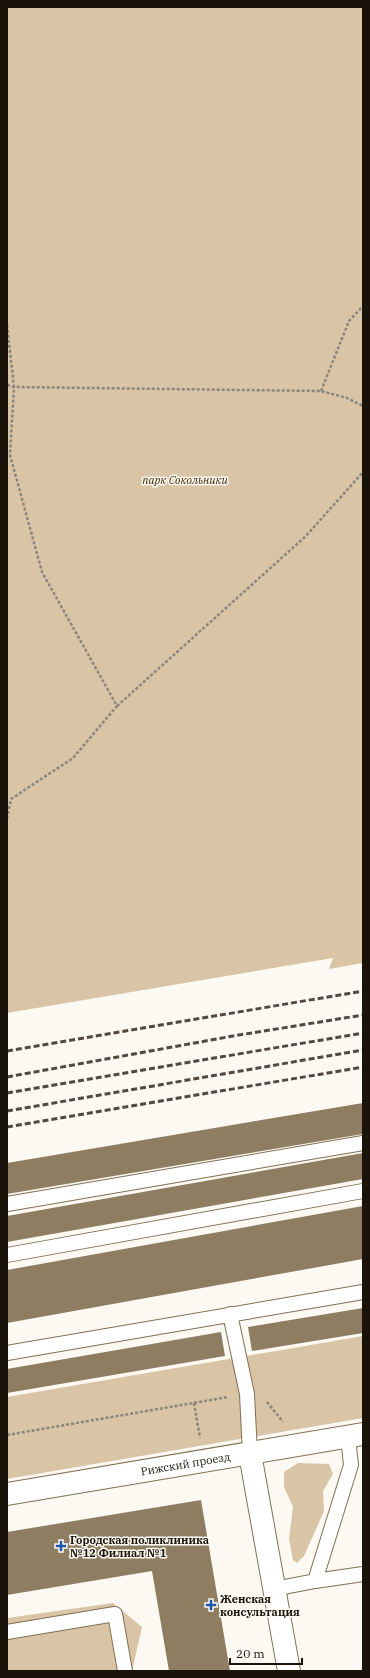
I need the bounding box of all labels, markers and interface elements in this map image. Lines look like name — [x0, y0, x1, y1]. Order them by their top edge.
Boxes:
park label: парк Сокольники — [142, 473, 229, 487]
street label: Рижский проезд — [140, 1449, 232, 1478]
place label: Городская поликлиника №12 Филиал №1 — [70, 1533, 209, 1560]
marker: Городская поликлиника №12 Филиал №1 — [55, 1540, 67, 1552]
place label: Женская консультация — [220, 1592, 300, 1619]
marker: Женская консультация — [205, 1599, 217, 1611]
scale bar — [230, 1640, 302, 1666]
text: 20 m — [236, 1646, 265, 1661]

